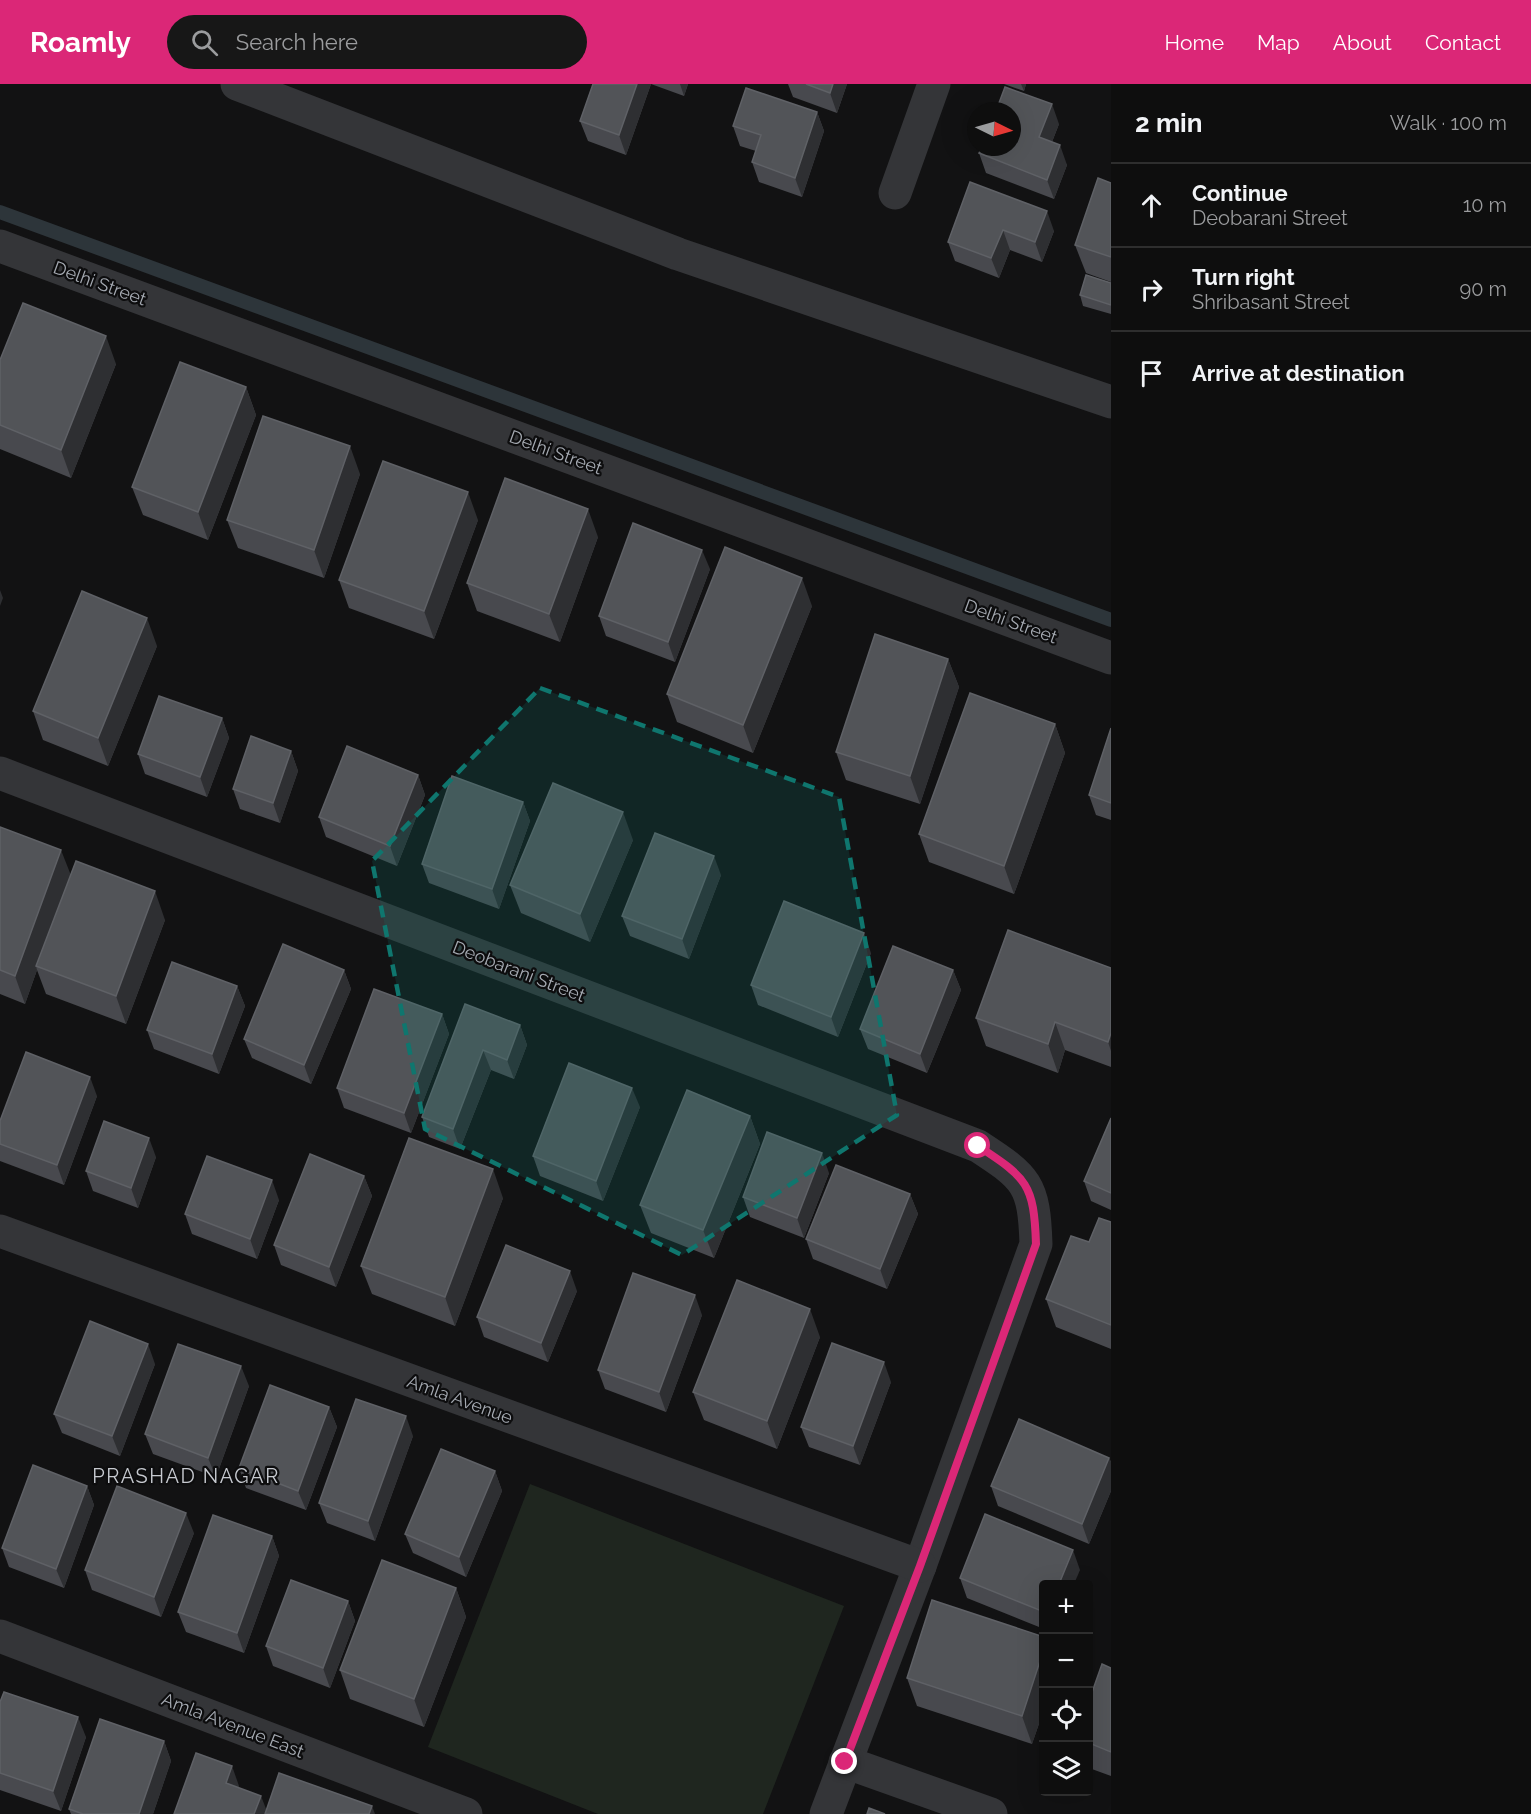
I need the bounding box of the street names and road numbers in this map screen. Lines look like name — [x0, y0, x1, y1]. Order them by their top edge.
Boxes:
street label: Delhi Street — [51, 257, 149, 309]
street label: Delhi Street — [507, 426, 605, 478]
street label: Delhi Street — [962, 595, 1060, 647]
street label: Deobarani Street — [450, 936, 588, 1006]
street label: Amla Avenue — [404, 1370, 516, 1428]
street label: Amla Avenue East — [159, 1688, 307, 1762]

